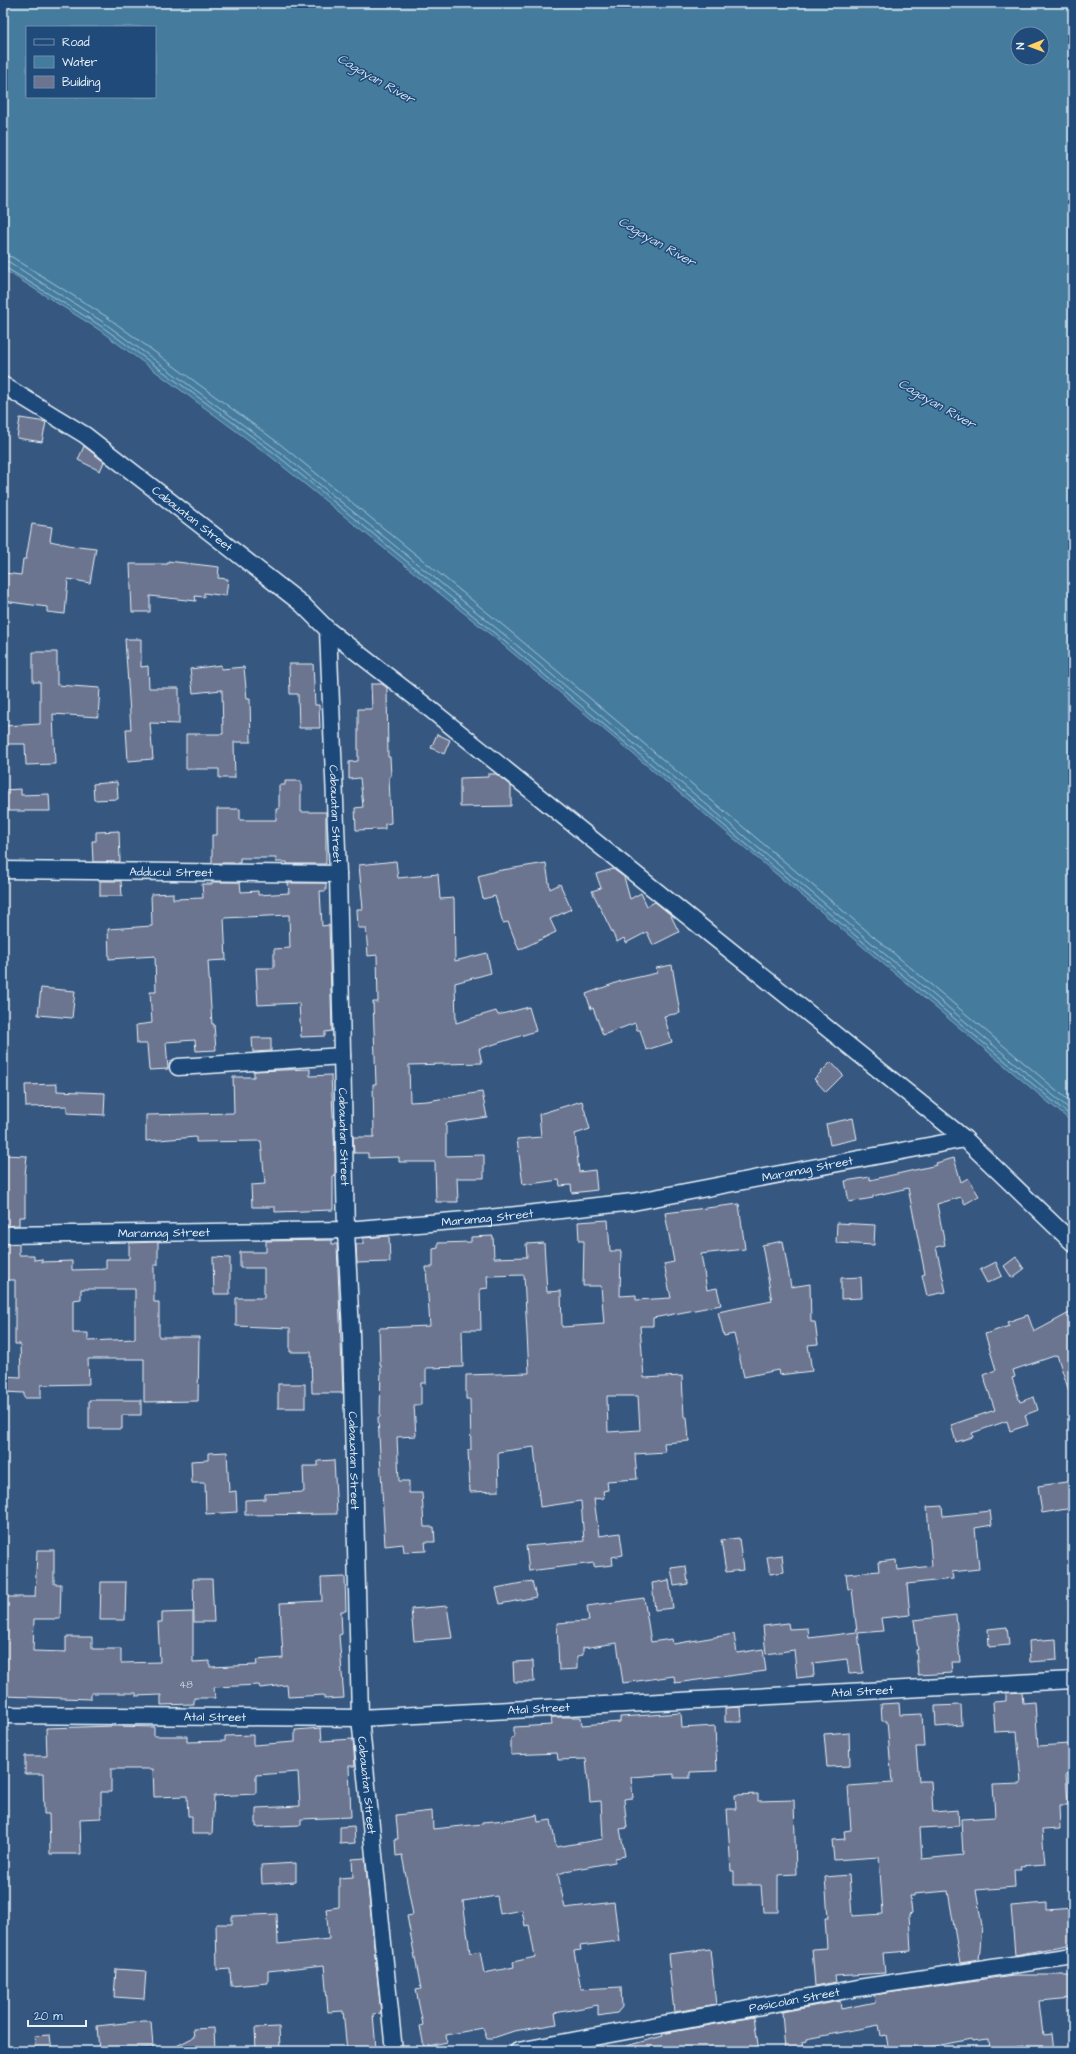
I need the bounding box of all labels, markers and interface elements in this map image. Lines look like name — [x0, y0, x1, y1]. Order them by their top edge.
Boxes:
legend — [26, 26, 156, 98]
north arrow — [1010, 26, 1050, 66]
text: Road — [62, 34, 90, 51]
text: N — [1013, 42, 1028, 50]
water label: Cagayan River — [333, 50, 420, 110]
text: Water — [62, 54, 98, 71]
text: Building — [62, 74, 100, 92]
water label: Cagayan River — [614, 213, 701, 273]
water label: Cagayan River — [894, 375, 981, 435]
street label: Cabauatan Street — [148, 482, 236, 556]
street label: Cabauatan Street — [325, 764, 346, 864]
street label: Adducul Street — [129, 863, 213, 881]
street label: Cabauatan Street — [334, 1087, 354, 1186]
street label: Maramag Street — [761, 1152, 855, 1186]
street label: Maramag Street — [441, 1205, 534, 1230]
street label: Maramag Street — [118, 1223, 210, 1242]
street label: Cabauatan Street — [344, 1411, 364, 1510]
house number: 48 — [179, 1678, 193, 1692]
street label: Atal Street — [831, 1681, 894, 1701]
street label: Atal Street — [507, 1698, 570, 1719]
street label: Atal Street — [184, 1708, 246, 1726]
street label: Cabauatan Street — [353, 1735, 380, 1835]
street label: Pasicolan Street — [748, 1983, 841, 2017]
scale bar — [28, 2002, 86, 2028]
text: 20 m — [34, 2008, 63, 2025]

